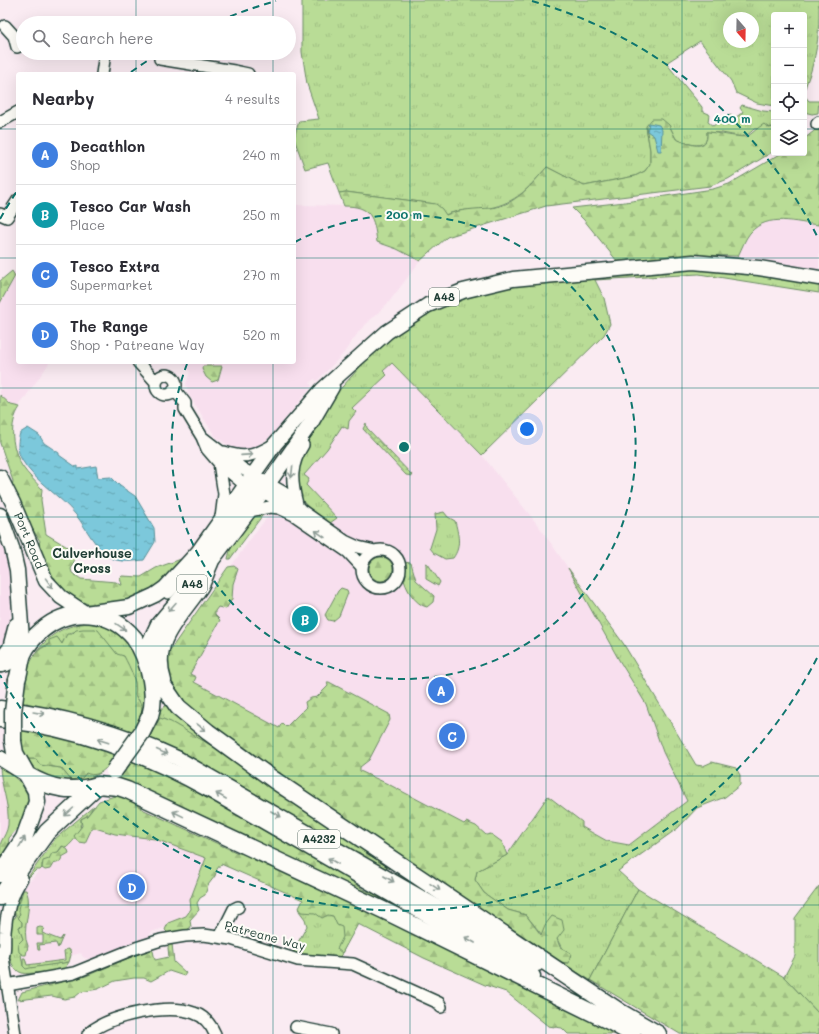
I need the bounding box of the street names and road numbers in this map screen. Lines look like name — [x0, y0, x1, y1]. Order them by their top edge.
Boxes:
road number: A48 — [429, 288, 459, 306]
street label: Port Road — [11, 510, 49, 571]
road number: A48 — [177, 575, 207, 593]
road number: A4232 — [298, 830, 340, 848]
street label: Patreane Way — [223, 917, 308, 954]

